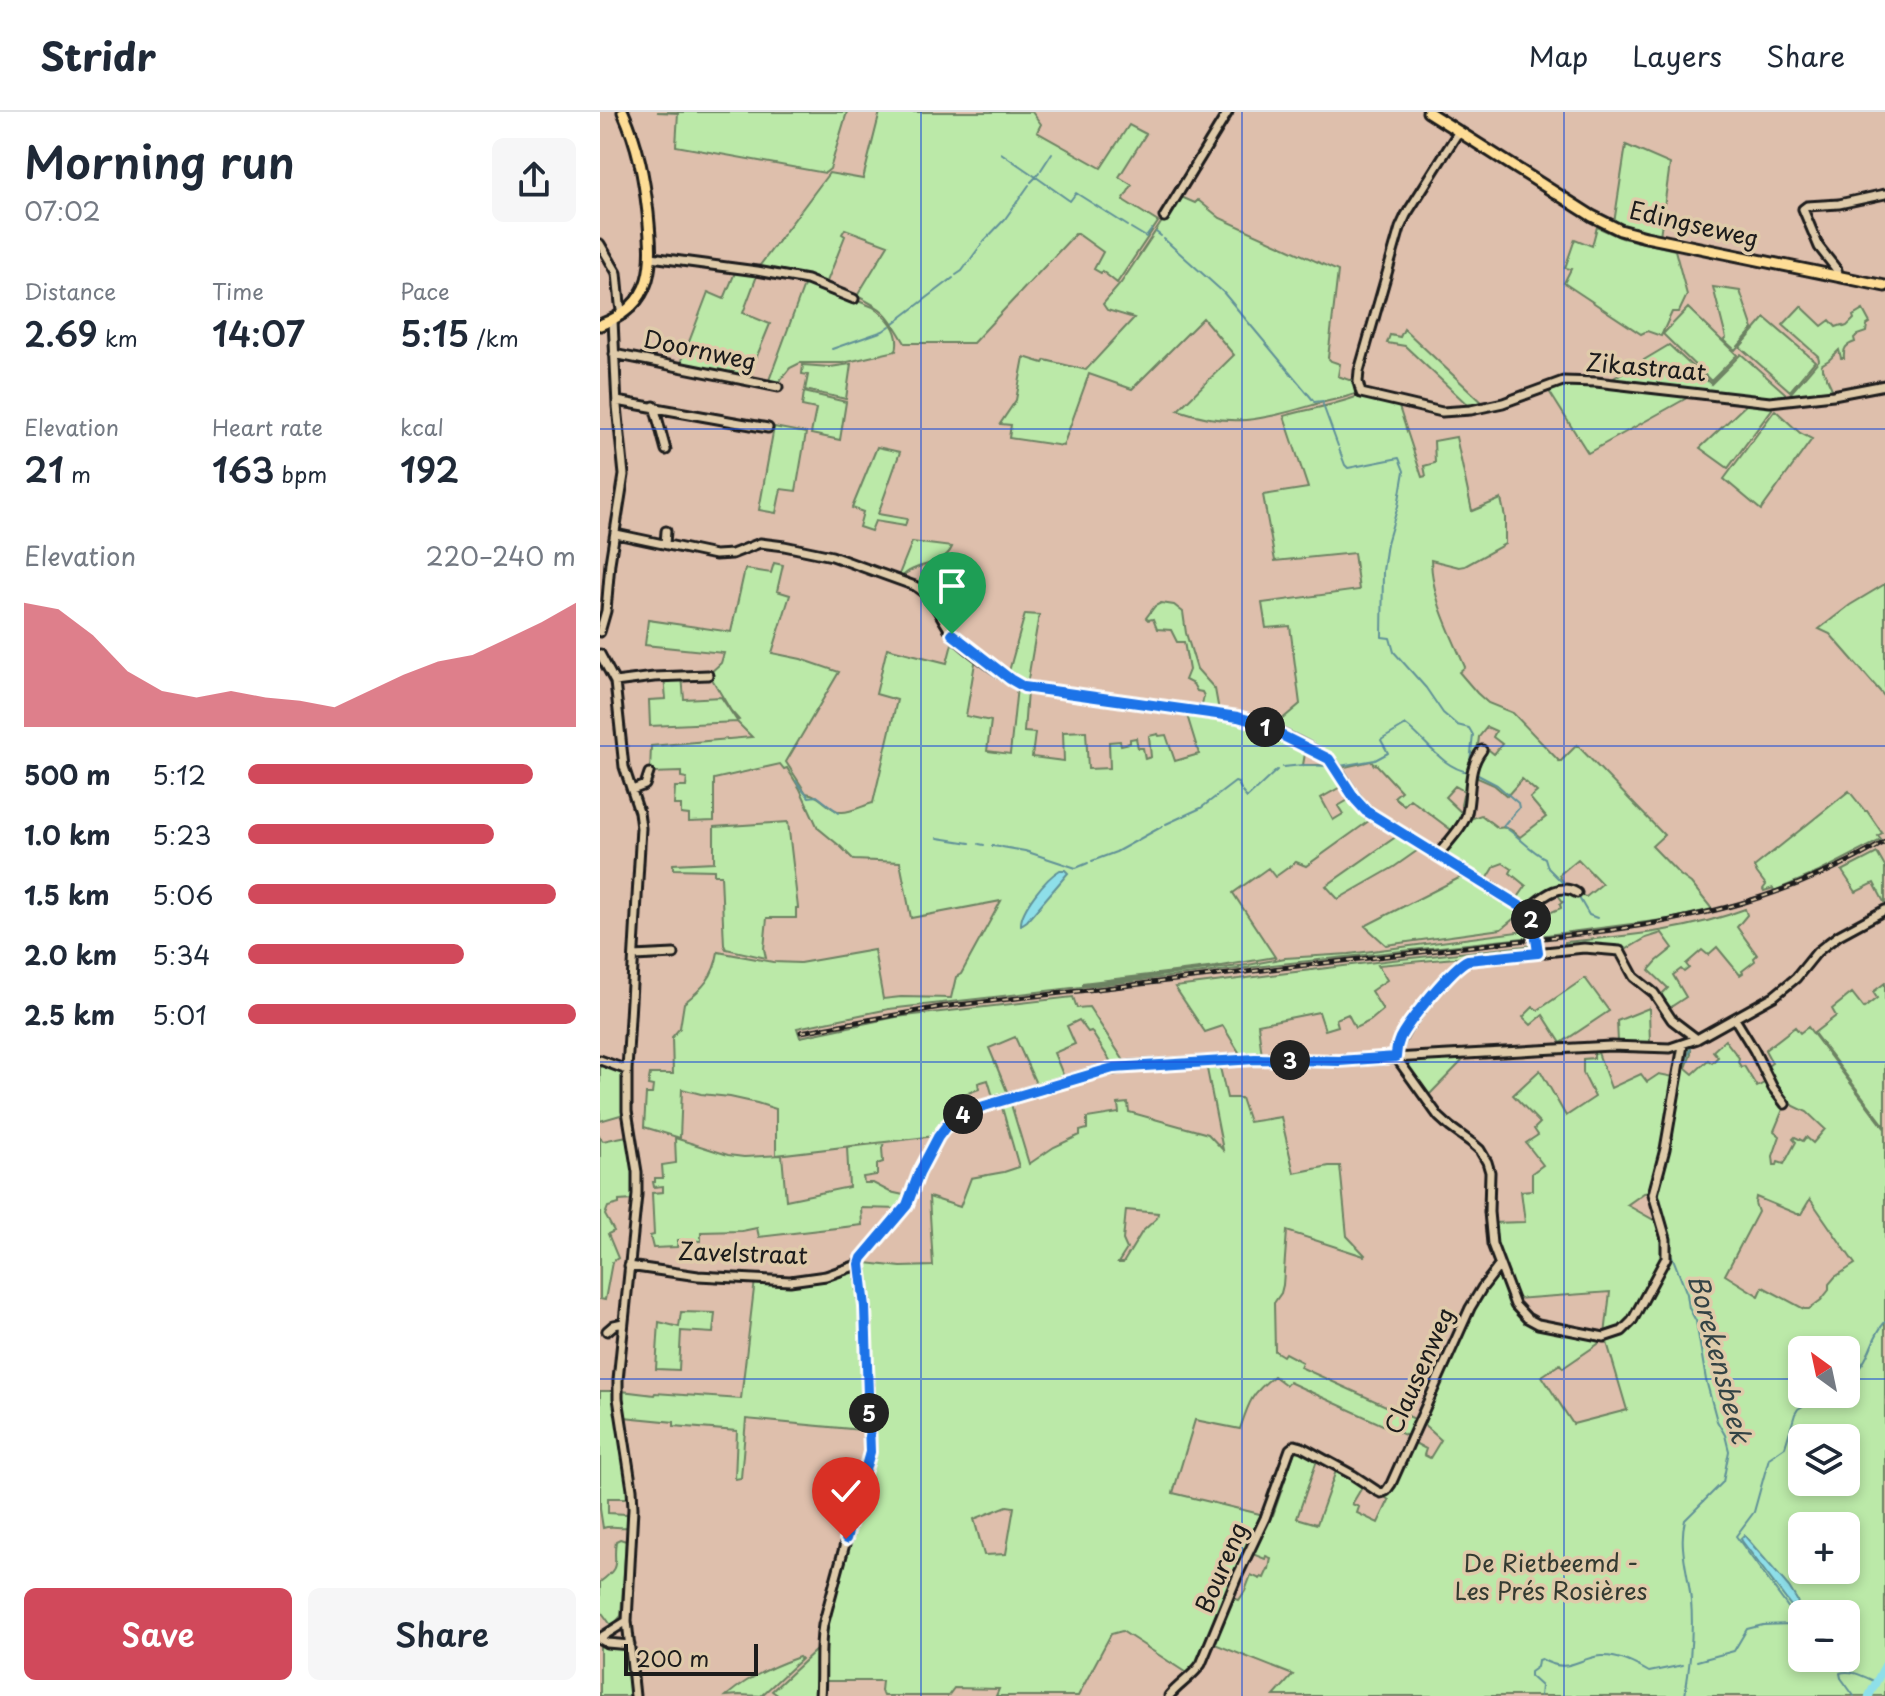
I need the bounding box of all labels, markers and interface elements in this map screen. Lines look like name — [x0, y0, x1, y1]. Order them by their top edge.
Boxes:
text: Stridr — [40, 27, 156, 84]
text: Map — [1528, 34, 1588, 77]
text: Layers — [1632, 34, 1722, 77]
text: Share — [1766, 34, 1845, 77]
text: Morning run — [24, 128, 295, 194]
button: share — [492, 138, 576, 222]
text: 07:02 — [24, 191, 101, 230]
street label: Edingseweg — [1626, 191, 1763, 255]
text: Distance — [24, 274, 116, 307]
text: Time — [212, 274, 264, 307]
text: Pace — [400, 274, 450, 307]
text: 2.69 — [24, 307, 98, 359]
text: 14:07 — [212, 307, 305, 359]
text: 5:15 — [400, 307, 469, 359]
street label: Doornweg — [641, 320, 760, 379]
text: km — [98, 321, 138, 354]
text: /km — [469, 321, 519, 354]
street label: Zikastraat — [1584, 343, 1708, 389]
text: Elevation — [24, 410, 119, 443]
text: Heart rate — [212, 410, 323, 443]
text: kcal — [400, 410, 444, 443]
text: 21 — [24, 443, 64, 495]
text: 163 — [212, 443, 275, 495]
text: 192 — [400, 443, 459, 495]
text: m — [64, 457, 91, 490]
text: bpm — [275, 457, 327, 490]
text: Elevation — [24, 536, 136, 575]
text: 220–240 m — [425, 536, 576, 575]
pin — [918, 552, 986, 634]
icon: arrive — [930, 564, 974, 608]
pin: 1 — [1245, 707, 1285, 747]
text: 1 — [1260, 710, 1270, 743]
text: 500 m — [24, 755, 110, 794]
text: 5:12 — [152, 755, 206, 794]
text: 1.0 km — [24, 815, 111, 854]
text: 5:23 — [152, 815, 211, 854]
text: 1.5 km — [24, 875, 110, 914]
text: 5:06 — [152, 875, 213, 914]
pin: 2 — [1511, 899, 1551, 939]
text: 2 — [1523, 902, 1539, 935]
text: 2.0 km — [24, 935, 117, 974]
text: 5:34 — [152, 935, 211, 974]
text: 2.5 km — [24, 995, 115, 1034]
text: 5:01 — [152, 995, 207, 1034]
pin: 3 — [1270, 1040, 1310, 1080]
text: 3 — [1283, 1043, 1297, 1076]
pin: 4 — [943, 1094, 983, 1134]
text: 4 — [956, 1097, 970, 1130]
street label: Zavelstraat — [678, 1232, 809, 1272]
water label: Borekensbeek — [1679, 1270, 1762, 1449]
street label: Clausenweg — [1374, 1301, 1462, 1440]
north arrow — [1788, 1336, 1860, 1408]
map controls — [1788, 1336, 1860, 1672]
pin: 5 — [849, 1393, 889, 1433]
text: 5 — [862, 1396, 876, 1429]
button: layers — [1788, 1424, 1860, 1496]
pin — [812, 1457, 880, 1539]
icon: check — [824, 1469, 868, 1513]
button: + — [1788, 1512, 1860, 1584]
street label: Boureng — [1185, 1516, 1255, 1618]
park label: De Rietbeemd - Les Prés Rosières — [1454, 1544, 1648, 1608]
button: Save — [24, 1588, 292, 1680]
button: Share — [308, 1588, 576, 1680]
button: − — [1788, 1600, 1860, 1672]
scale bar — [624, 1640, 758, 1676]
text: 200 m — [636, 1641, 709, 1674]

